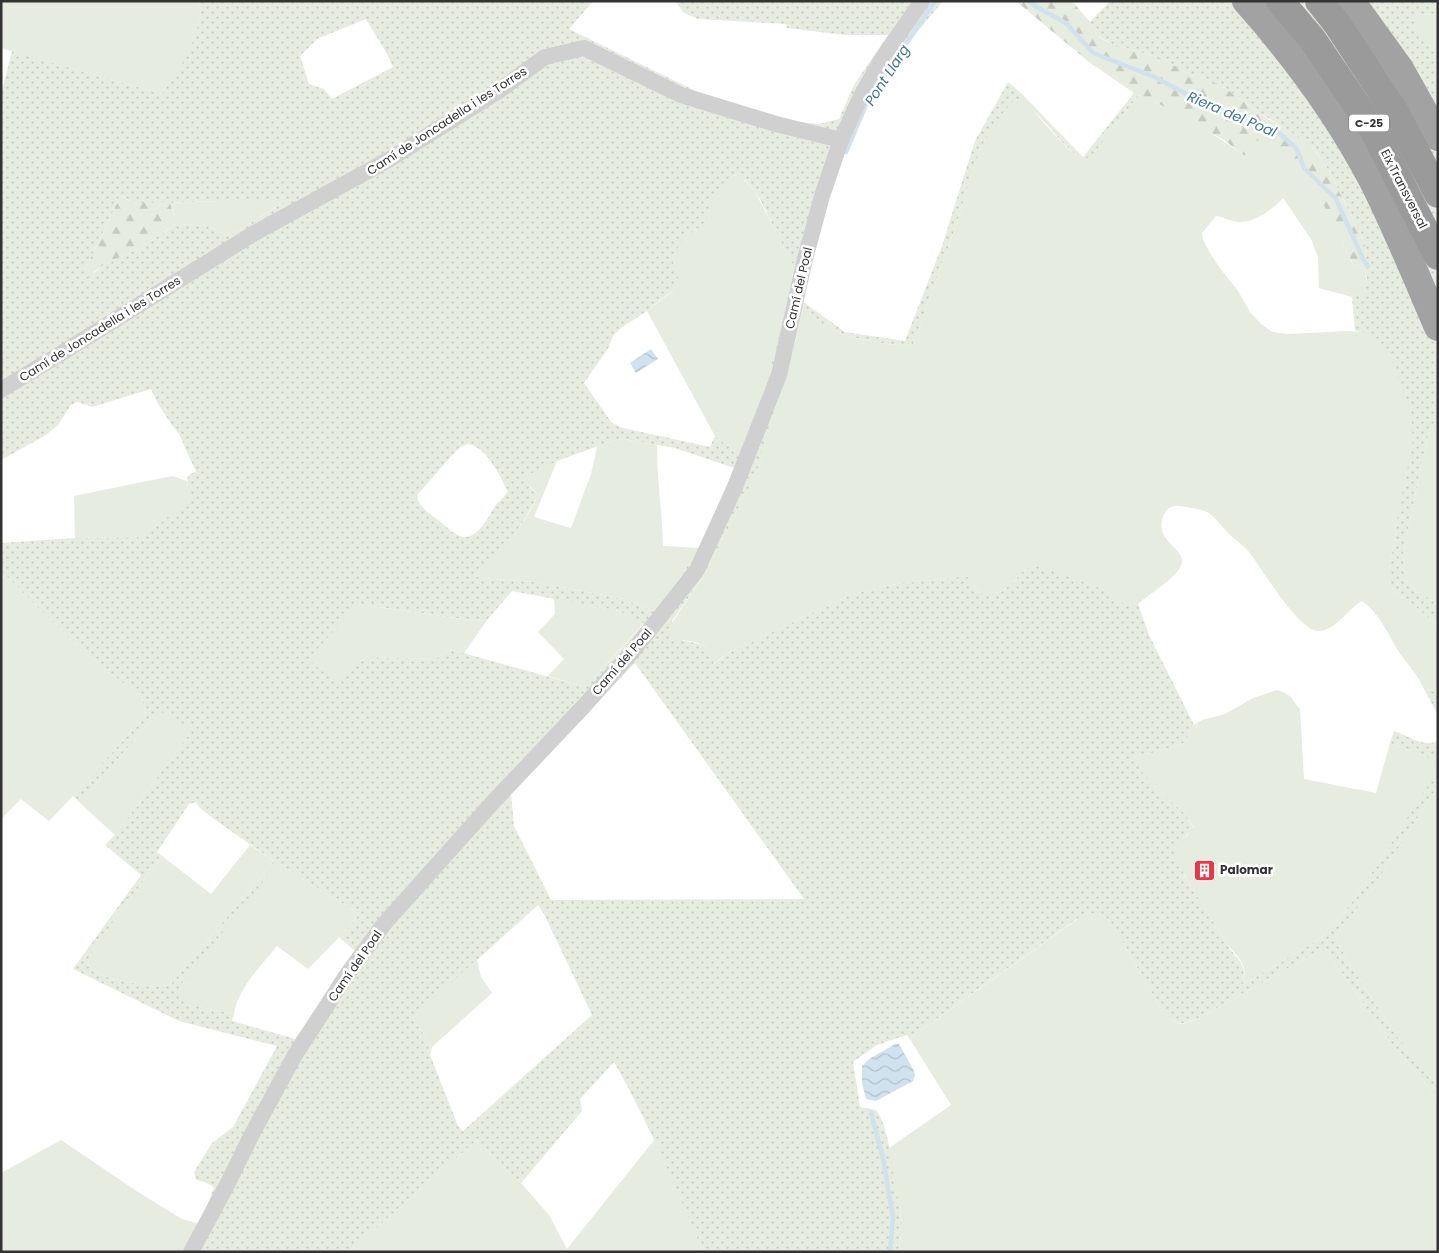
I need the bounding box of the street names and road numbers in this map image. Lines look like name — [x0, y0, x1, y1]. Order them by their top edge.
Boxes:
street label: Camí de Joncadella i les Torres — [364, 62, 530, 179]
road number: C-25 — [1349, 115, 1389, 132]
street label: Eix Transversal — [1377, 146, 1432, 231]
street label: Camí del Poal — [781, 245, 816, 330]
street label: Camí de Joncadella i les Torres — [16, 272, 184, 385]
street label: Camí del Poal — [588, 625, 655, 699]
street label: Camí del Poal — [324, 927, 385, 1005]

